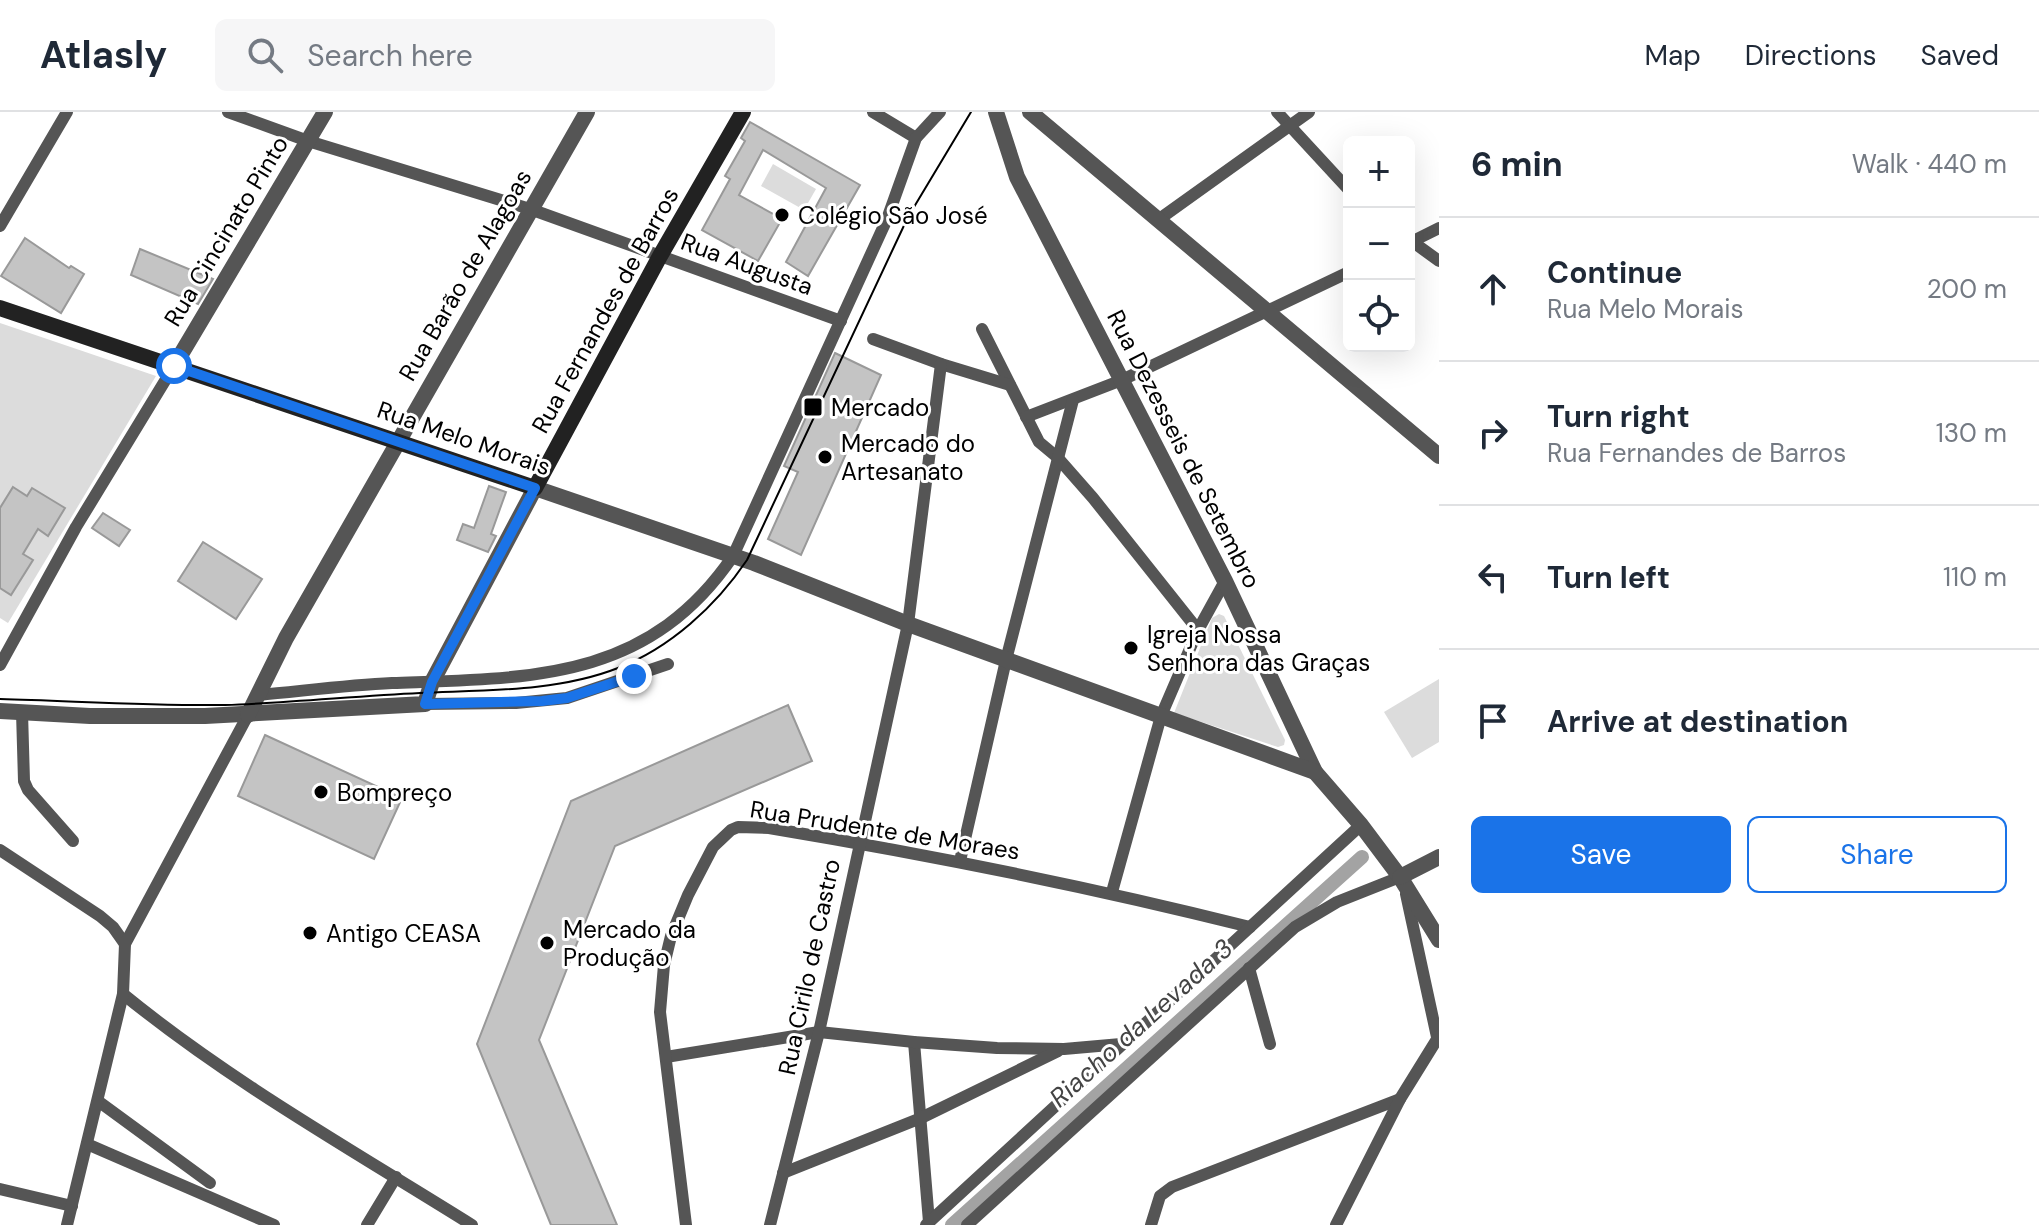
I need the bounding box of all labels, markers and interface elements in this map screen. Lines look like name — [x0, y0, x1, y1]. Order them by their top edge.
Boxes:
search box — [215, 19, 775, 91]
text: Atlasly — [40, 30, 167, 80]
icon: search — [243, 33, 287, 77]
text: Search here — [307, 36, 473, 75]
text: Map — [1644, 37, 1701, 74]
text: Directions — [1745, 37, 1877, 74]
text: Saved — [1921, 37, 1999, 74]
street label: Rua Cincinato Pinto — [157, 130, 295, 332]
map controls — [1343, 136, 1415, 352]
button: + — [1343, 136, 1415, 208]
text: 6 min — [1471, 142, 1563, 187]
text: Walk · 440 m — [1852, 147, 2007, 181]
street label: Rua Barão de Alagoas — [392, 164, 538, 386]
street label: Rua Fernandes de Barros — [524, 182, 686, 438]
place label: Colégio São José — [798, 200, 988, 231]
marker: Colégio São José — [773, 206, 791, 224]
button: − — [1343, 208, 1415, 280]
street label: Rua Augusta — [677, 226, 817, 302]
text: Continue — [1547, 253, 1682, 292]
icon: ahead — [1471, 267, 1515, 311]
text: 200 m — [1927, 272, 2007, 306]
button: locate — [1343, 280, 1415, 352]
text: Rua Melo Morais — [1547, 292, 1744, 326]
street label: Rua Dezesseis de Setembro — [1100, 305, 1268, 593]
route start — [156, 348, 192, 384]
place label: Mercado — [831, 392, 929, 423]
street label: Rua Melo Morais — [373, 394, 555, 482]
marker: Mercado — [802, 396, 824, 418]
text: Turn right — [1547, 397, 1690, 436]
icon: right — [1471, 411, 1515, 455]
text: 130 m — [1936, 416, 2007, 450]
place label: Mercado do Artesanato — [841, 428, 975, 487]
text: Rua Fernandes de Barros — [1547, 436, 1846, 470]
marker: Mercado do Artesanato — [816, 448, 834, 466]
icon: left — [1471, 555, 1515, 599]
text: Turn left — [1547, 558, 1670, 597]
text: 110 m — [1943, 560, 2007, 594]
place label: Igreja Nossa Senhora das Graças — [1147, 619, 1370, 678]
marker: Igreja Nossa Senhora das Graças — [1122, 639, 1140, 657]
route end — [616, 658, 652, 694]
icon: arrive — [1471, 699, 1515, 743]
text: Arrive at destination — [1547, 702, 1848, 741]
place label: Bompreço — [337, 777, 452, 808]
marker: Bompreço — [312, 783, 330, 801]
street label: Rua Prudente de Moraes — [748, 793, 1022, 867]
button: Save — [1471, 816, 1731, 893]
button: Share — [1747, 816, 2007, 893]
street label: Rua Cirilo de Castro — [771, 856, 847, 1078]
place label: Mercado da Produção — [563, 914, 696, 973]
place label: Antigo CEASA — [326, 918, 481, 949]
marker: Antigo CEASA — [301, 924, 319, 942]
water label: Riacho da Levada 3 — [1042, 932, 1240, 1114]
marker: Mercado da Produção — [538, 934, 556, 952]

